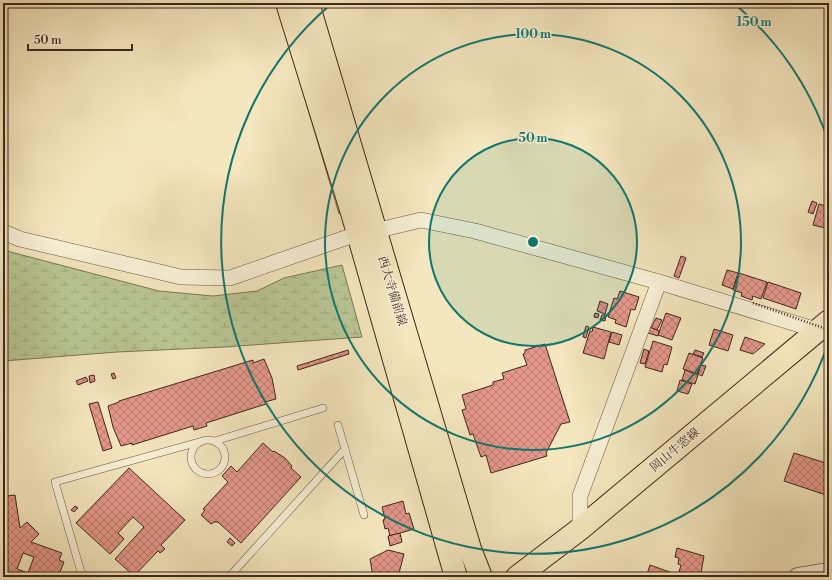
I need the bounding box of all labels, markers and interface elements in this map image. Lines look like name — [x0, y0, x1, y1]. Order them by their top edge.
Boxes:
text: 150 m — [737, 15, 771, 30]
scale bar — [28, 26, 132, 52]
text: 100 m — [515, 27, 551, 42]
text: 50 m — [34, 33, 62, 48]
text: 50 m — [518, 131, 548, 146]
centre of rings — [526, 235, 540, 249]
street label: 西大寺備前線 — [374, 254, 410, 328]
street label: 岡山牛窓線 — [647, 425, 703, 475]

